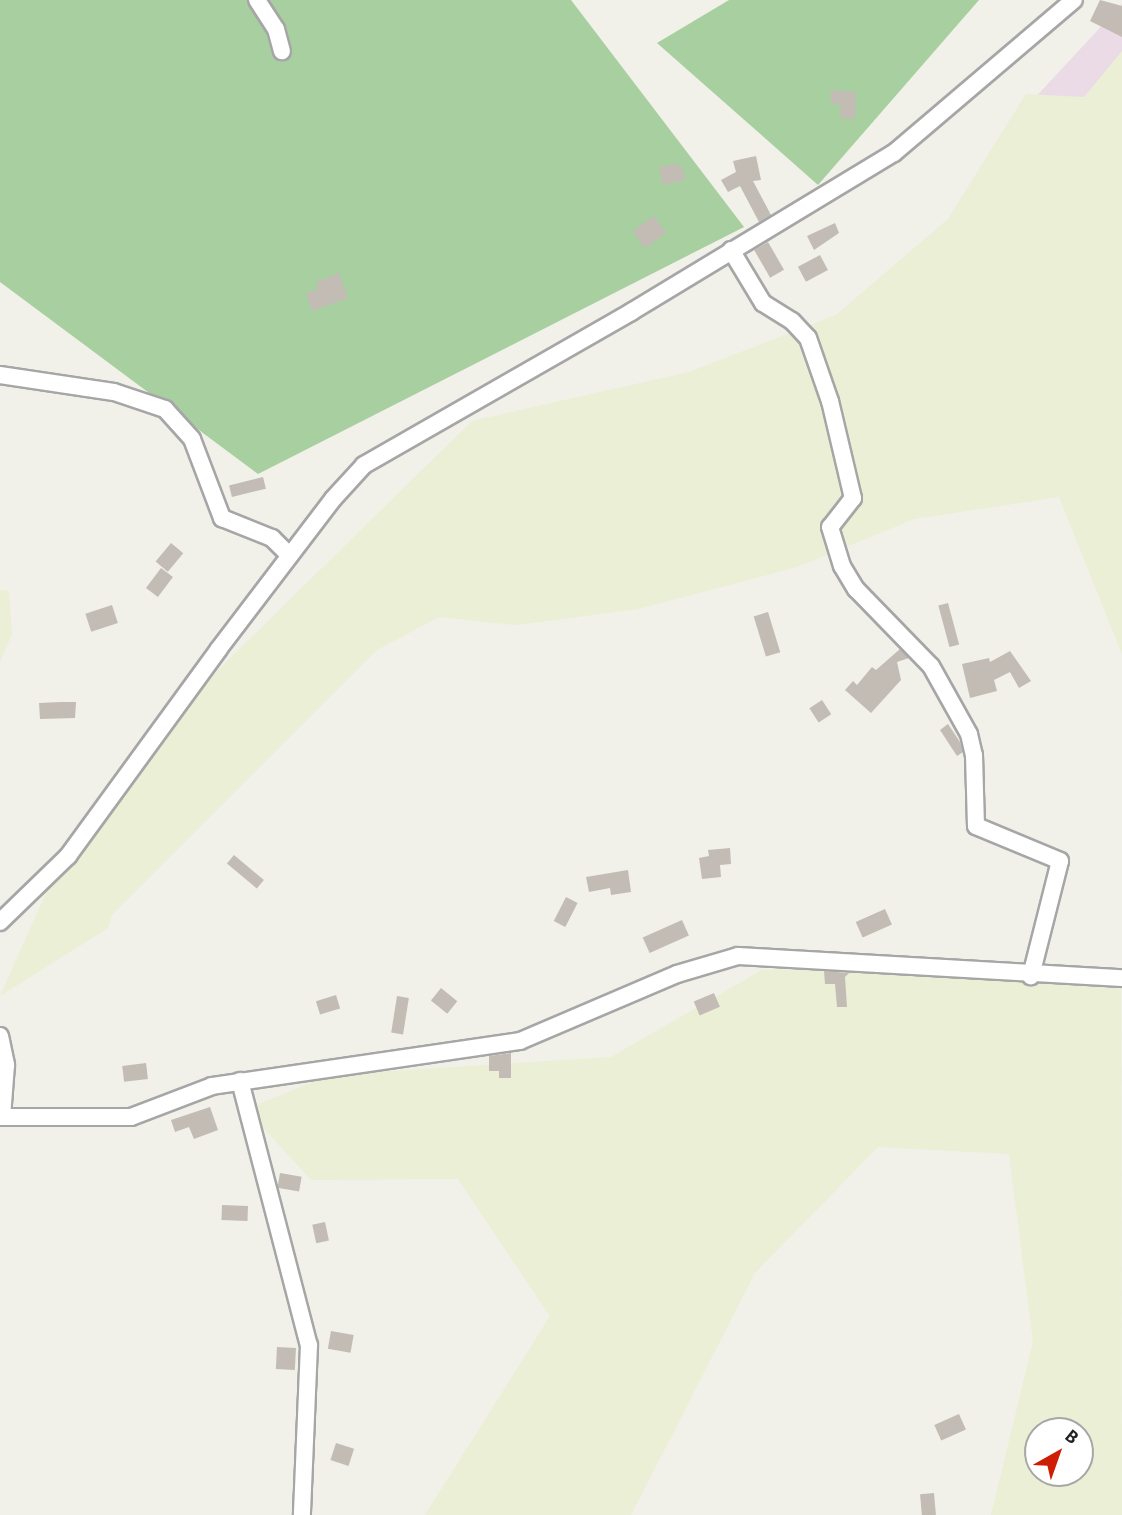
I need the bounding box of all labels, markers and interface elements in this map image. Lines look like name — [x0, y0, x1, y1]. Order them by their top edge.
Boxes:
north arrow — [1024, 1417, 1094, 1487]
text: B — [1061, 1426, 1082, 1448]

